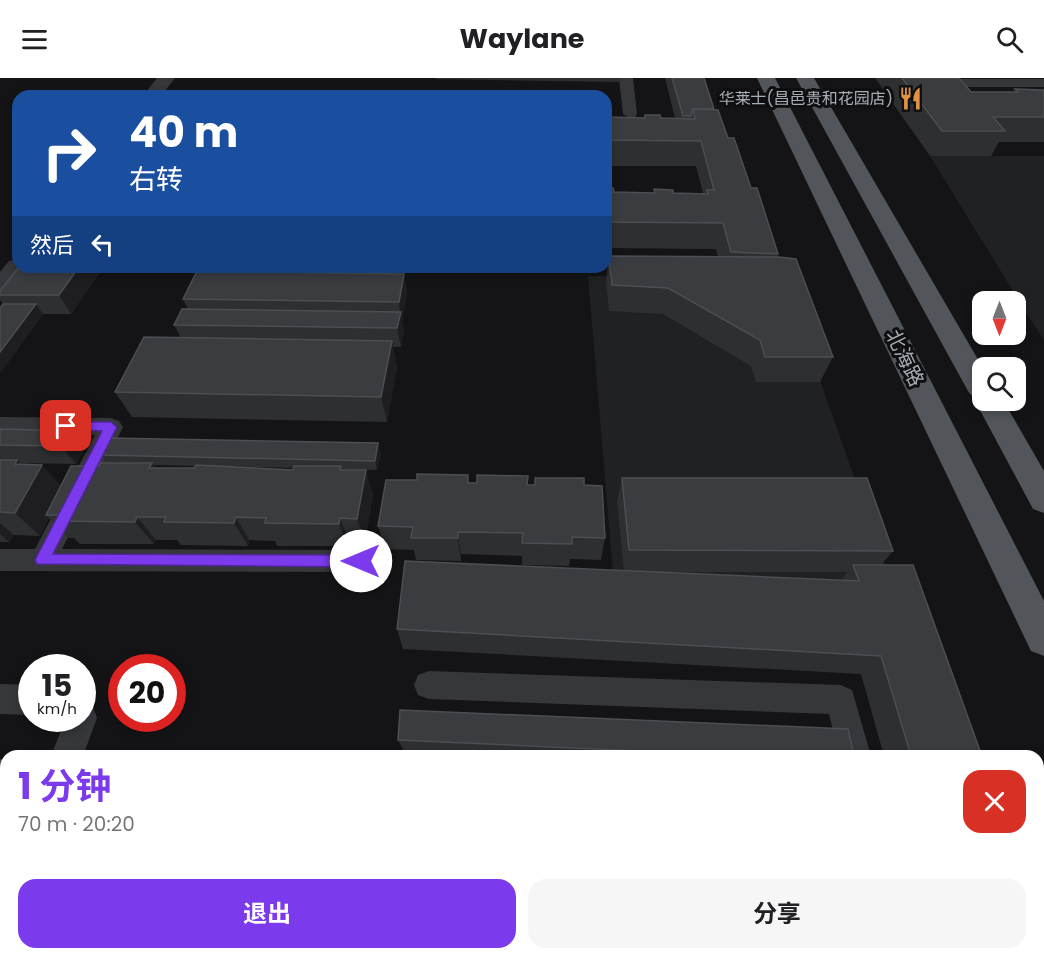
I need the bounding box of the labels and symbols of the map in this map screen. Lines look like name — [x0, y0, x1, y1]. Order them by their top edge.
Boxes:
restaurant icon: 华莱士(昌邑贵和花园店) — [898, 85, 924, 111]
place label: 华莱士(昌邑贵和花园店) — [718, 87, 893, 110]
north arrow — [972, 291, 1026, 345]
street label: 北海路 — [879, 325, 931, 391]
pin — [40, 400, 91, 451]
position arrow — [329, 529, 393, 593]
speed limit sign: 20 — [108, 654, 186, 732]

